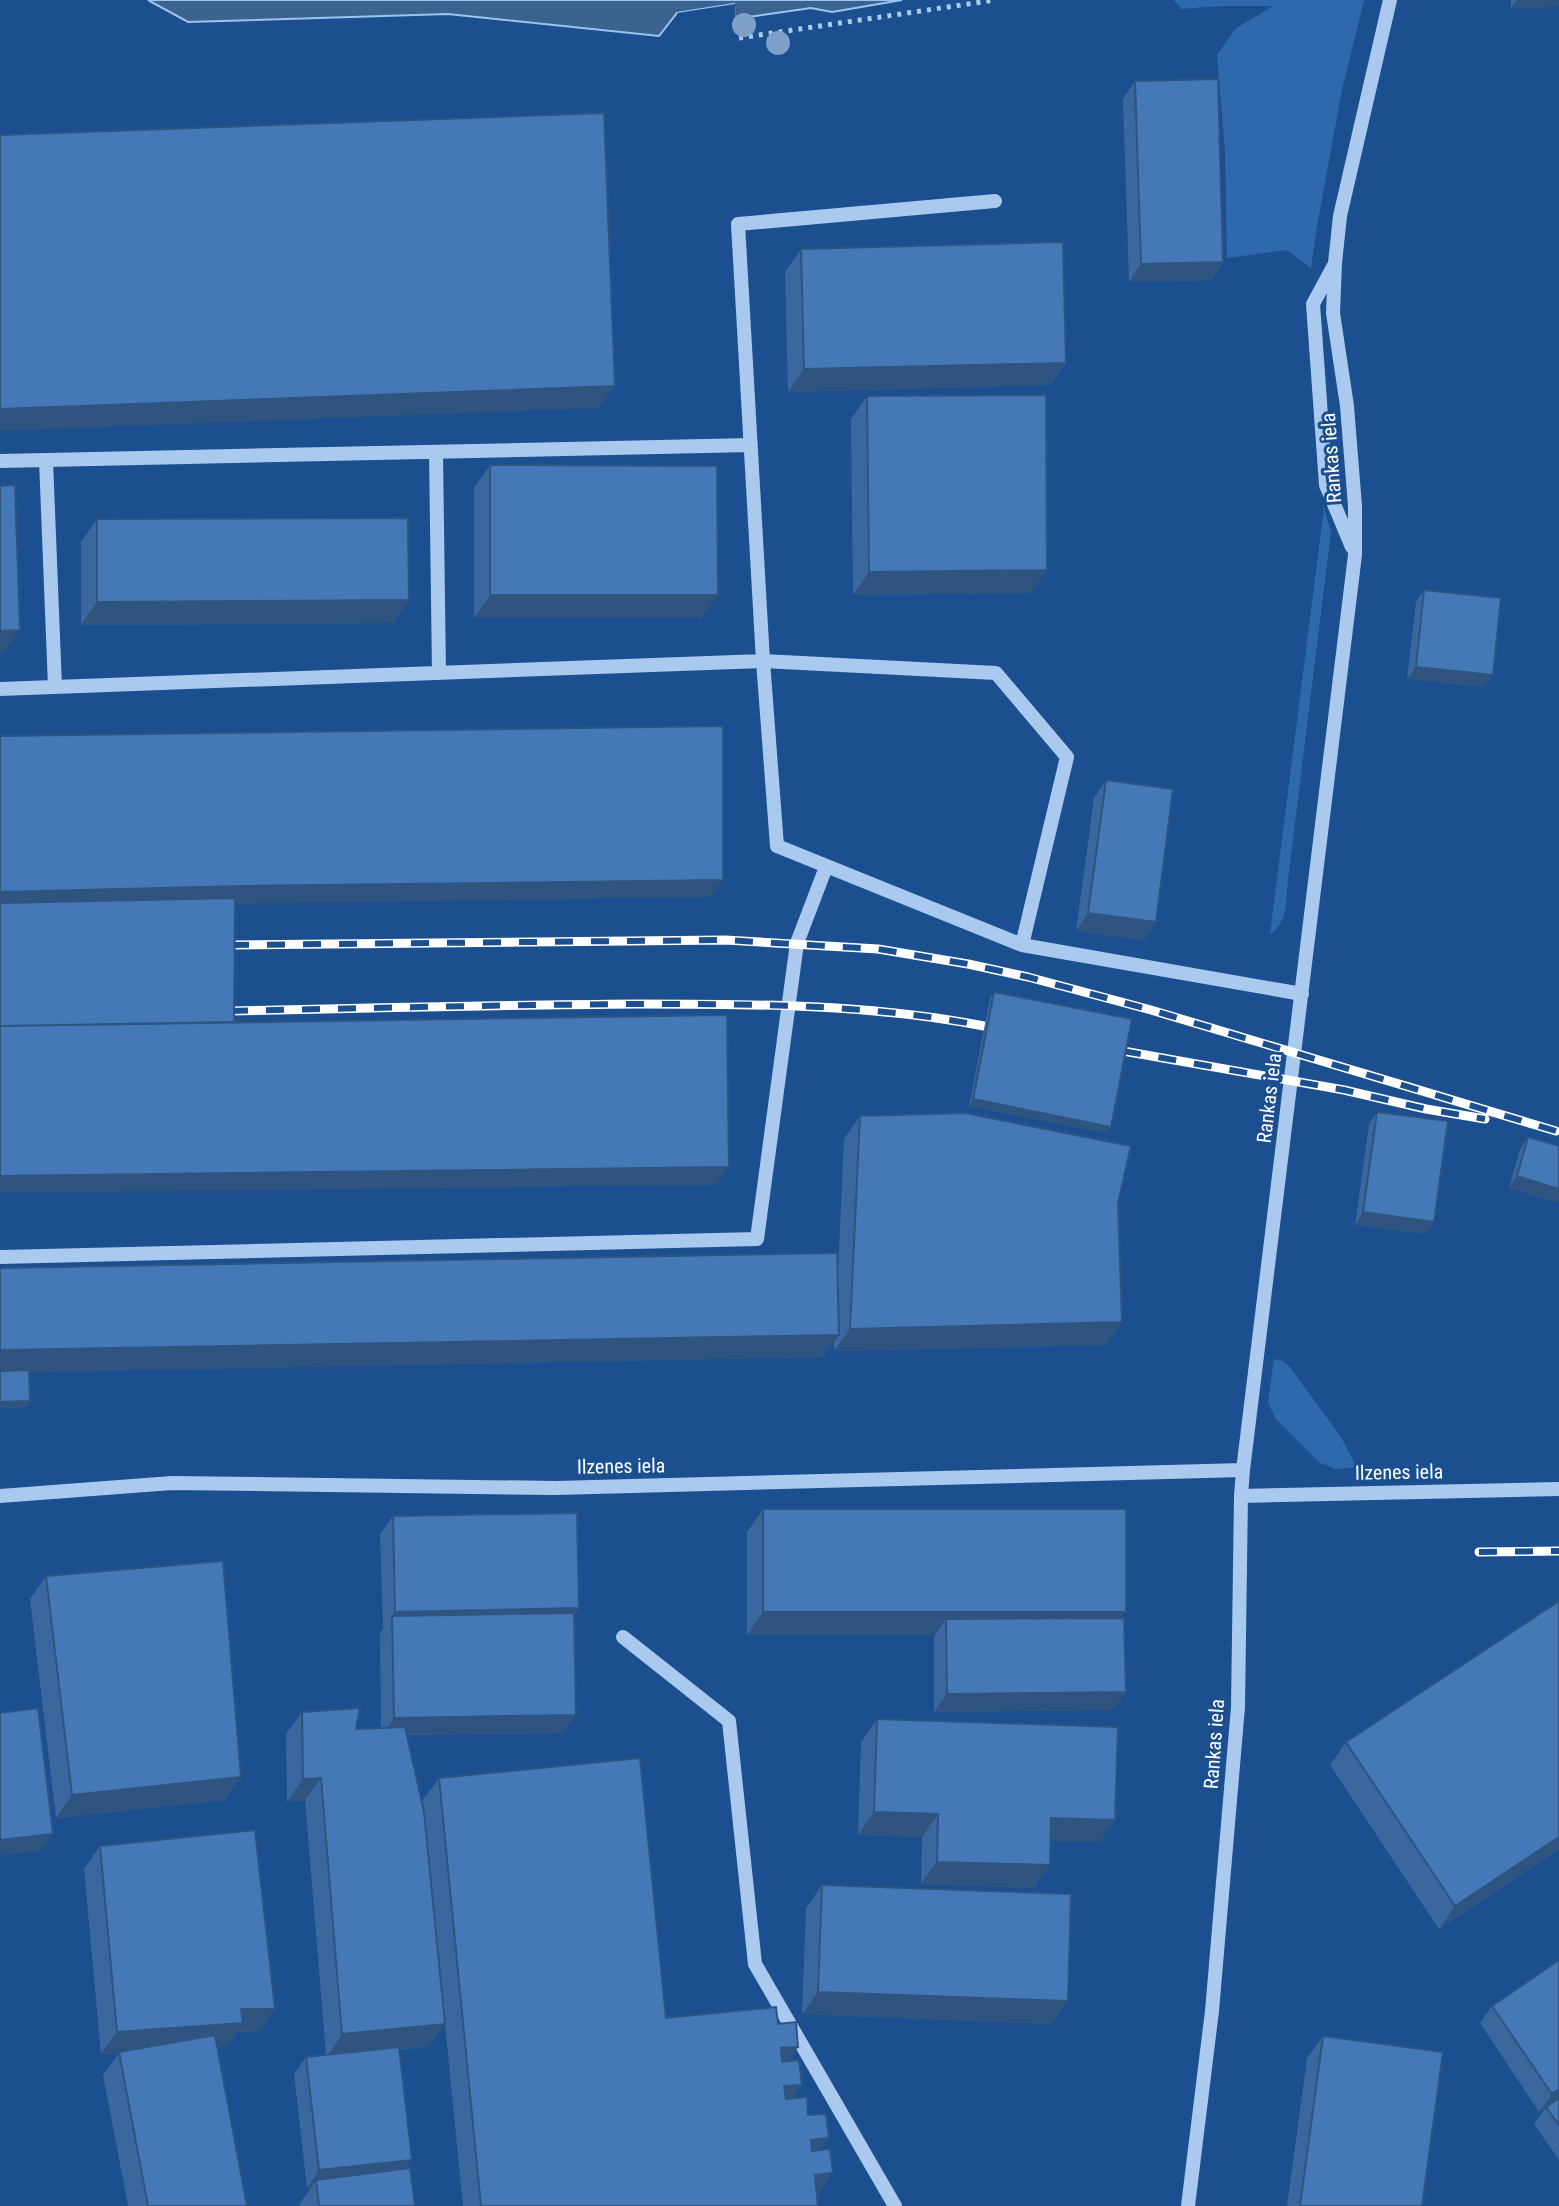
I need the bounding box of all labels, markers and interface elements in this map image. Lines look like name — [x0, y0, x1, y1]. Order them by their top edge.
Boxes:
street label: Rankas iela — [1316, 412, 1346, 504]
street label: Rankas iela — [1252, 1052, 1286, 1144]
street label: Ilzenes iela — [577, 1453, 665, 1479]
street label: Ilzenes iela — [1355, 1459, 1443, 1485]
street label: Rankas iela — [1199, 1698, 1229, 1790]

